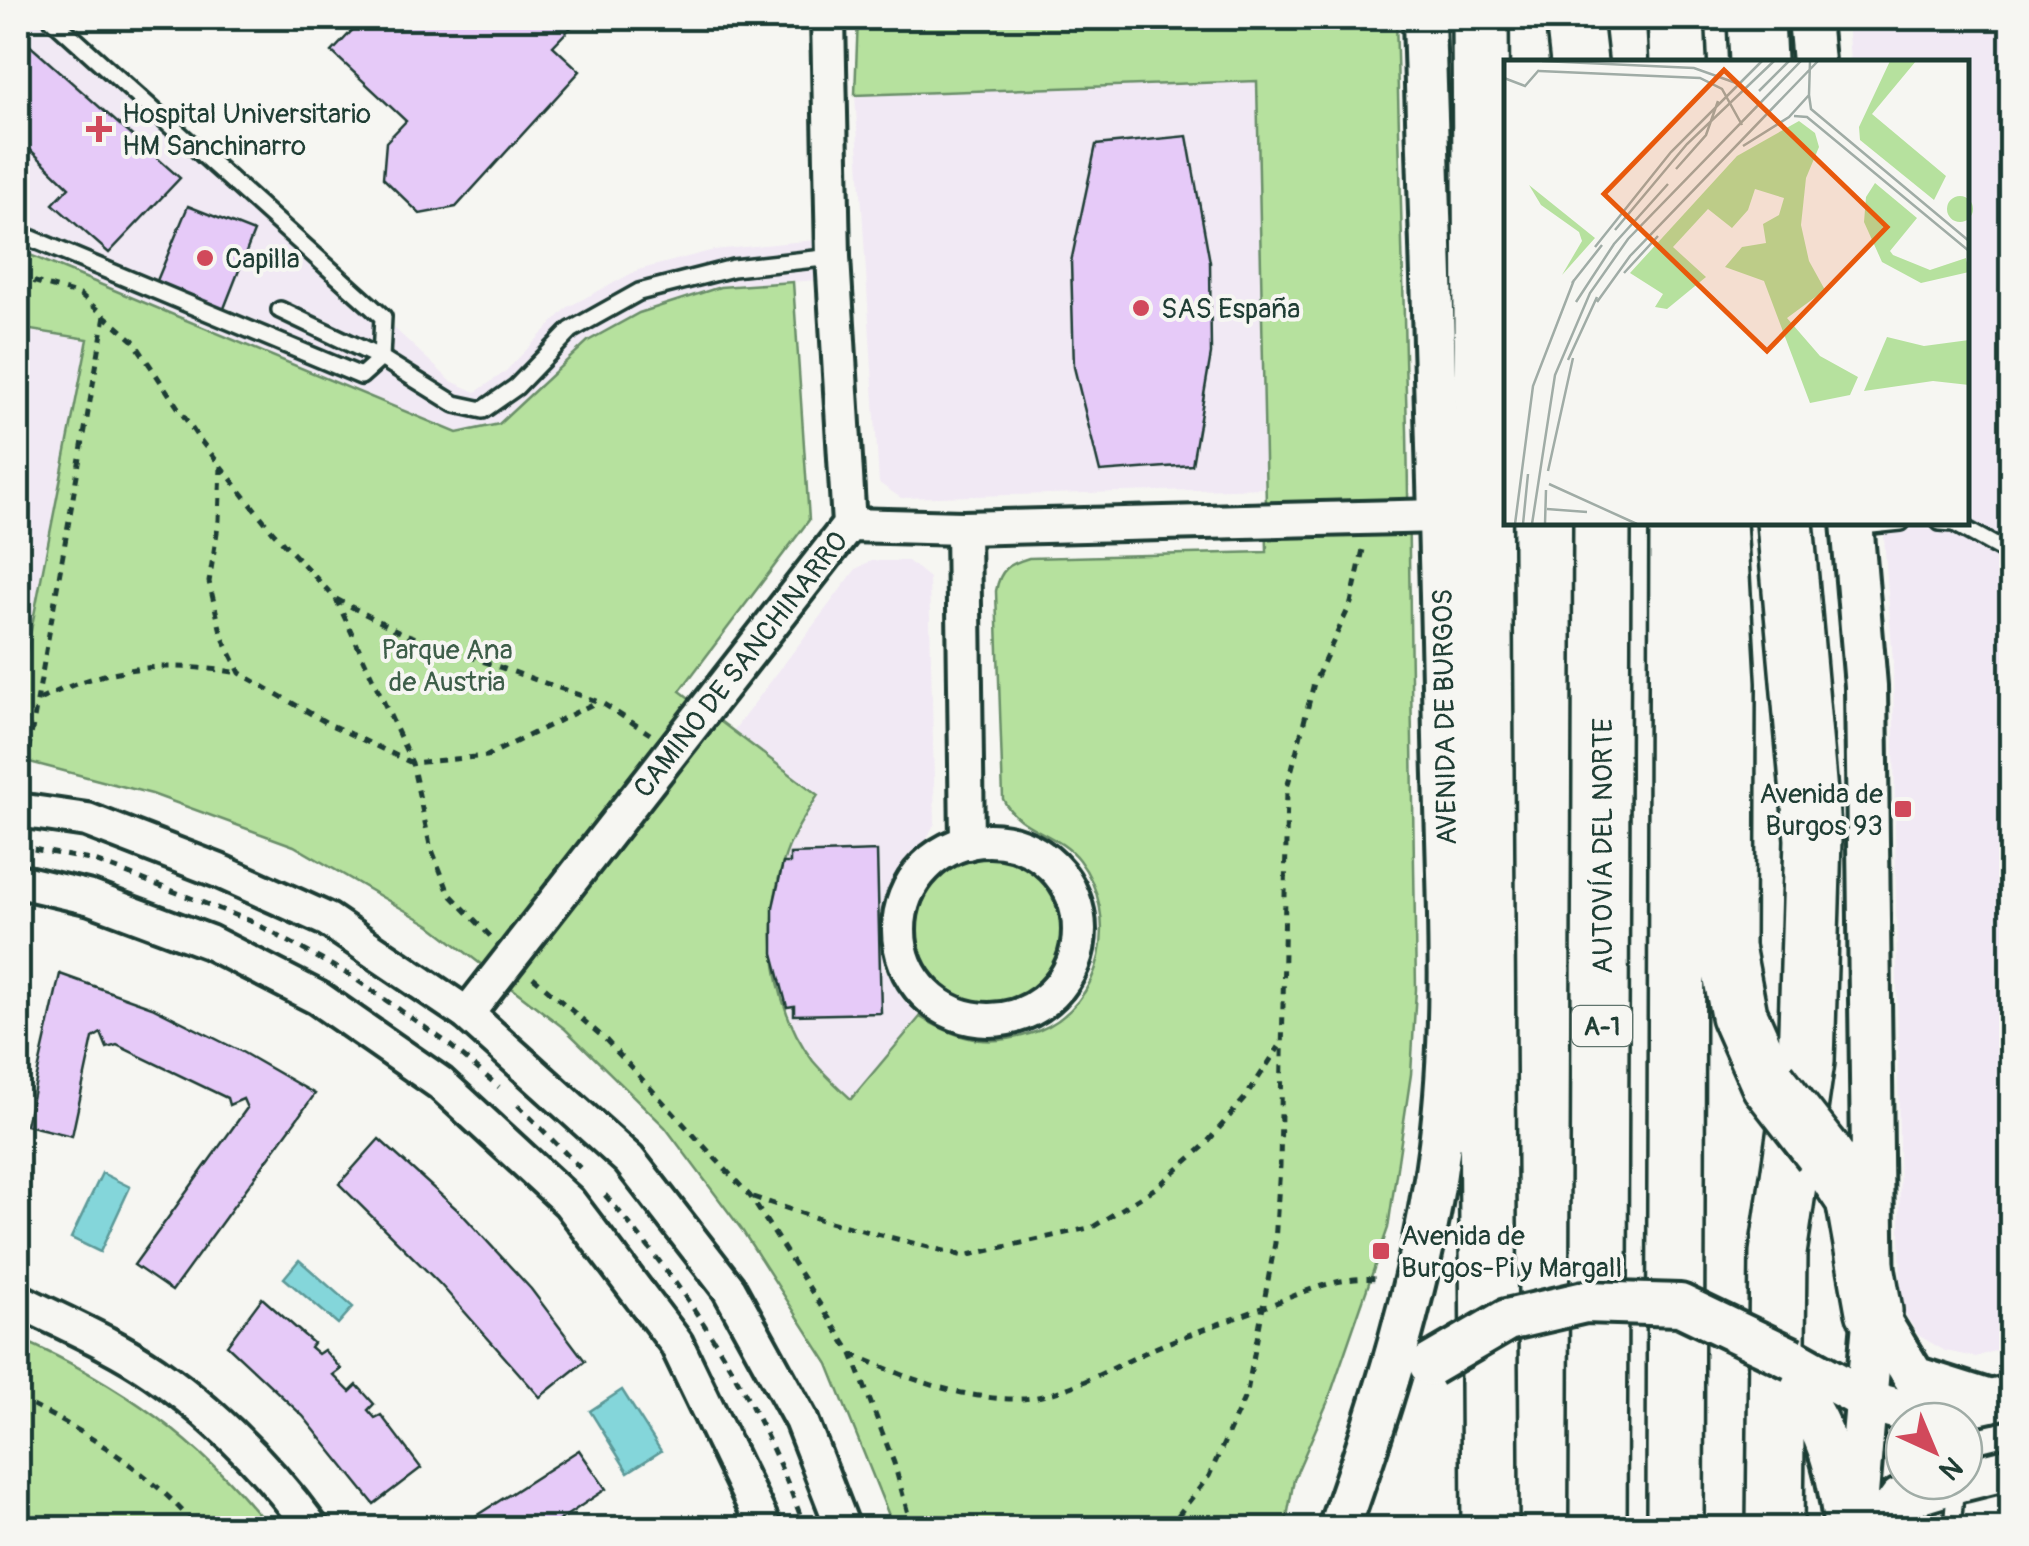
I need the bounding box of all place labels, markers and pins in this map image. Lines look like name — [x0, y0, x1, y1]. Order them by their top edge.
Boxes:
place label: Hospital Universitario HM Sanchinarro — [122, 97, 371, 164]
marker: Hospital Universitario HM Sanchinarro — [86, 116, 112, 142]
place label: Capilla — [225, 242, 300, 277]
marker: Capilla — [194, 247, 216, 269]
place label: SAS España — [1161, 292, 1300, 327]
marker: SAS España — [1130, 297, 1152, 319]
place label: Avenida de Burgos 93 — [1759, 777, 1883, 844]
marker: Avenida de Burgos 93 — [1892, 798, 1914, 820]
place label: Avenida de Burgos-Pi y Margall — [1401, 1219, 1622, 1286]
marker: Avenida de Burgos-Pi y Margall — [1370, 1240, 1392, 1262]

